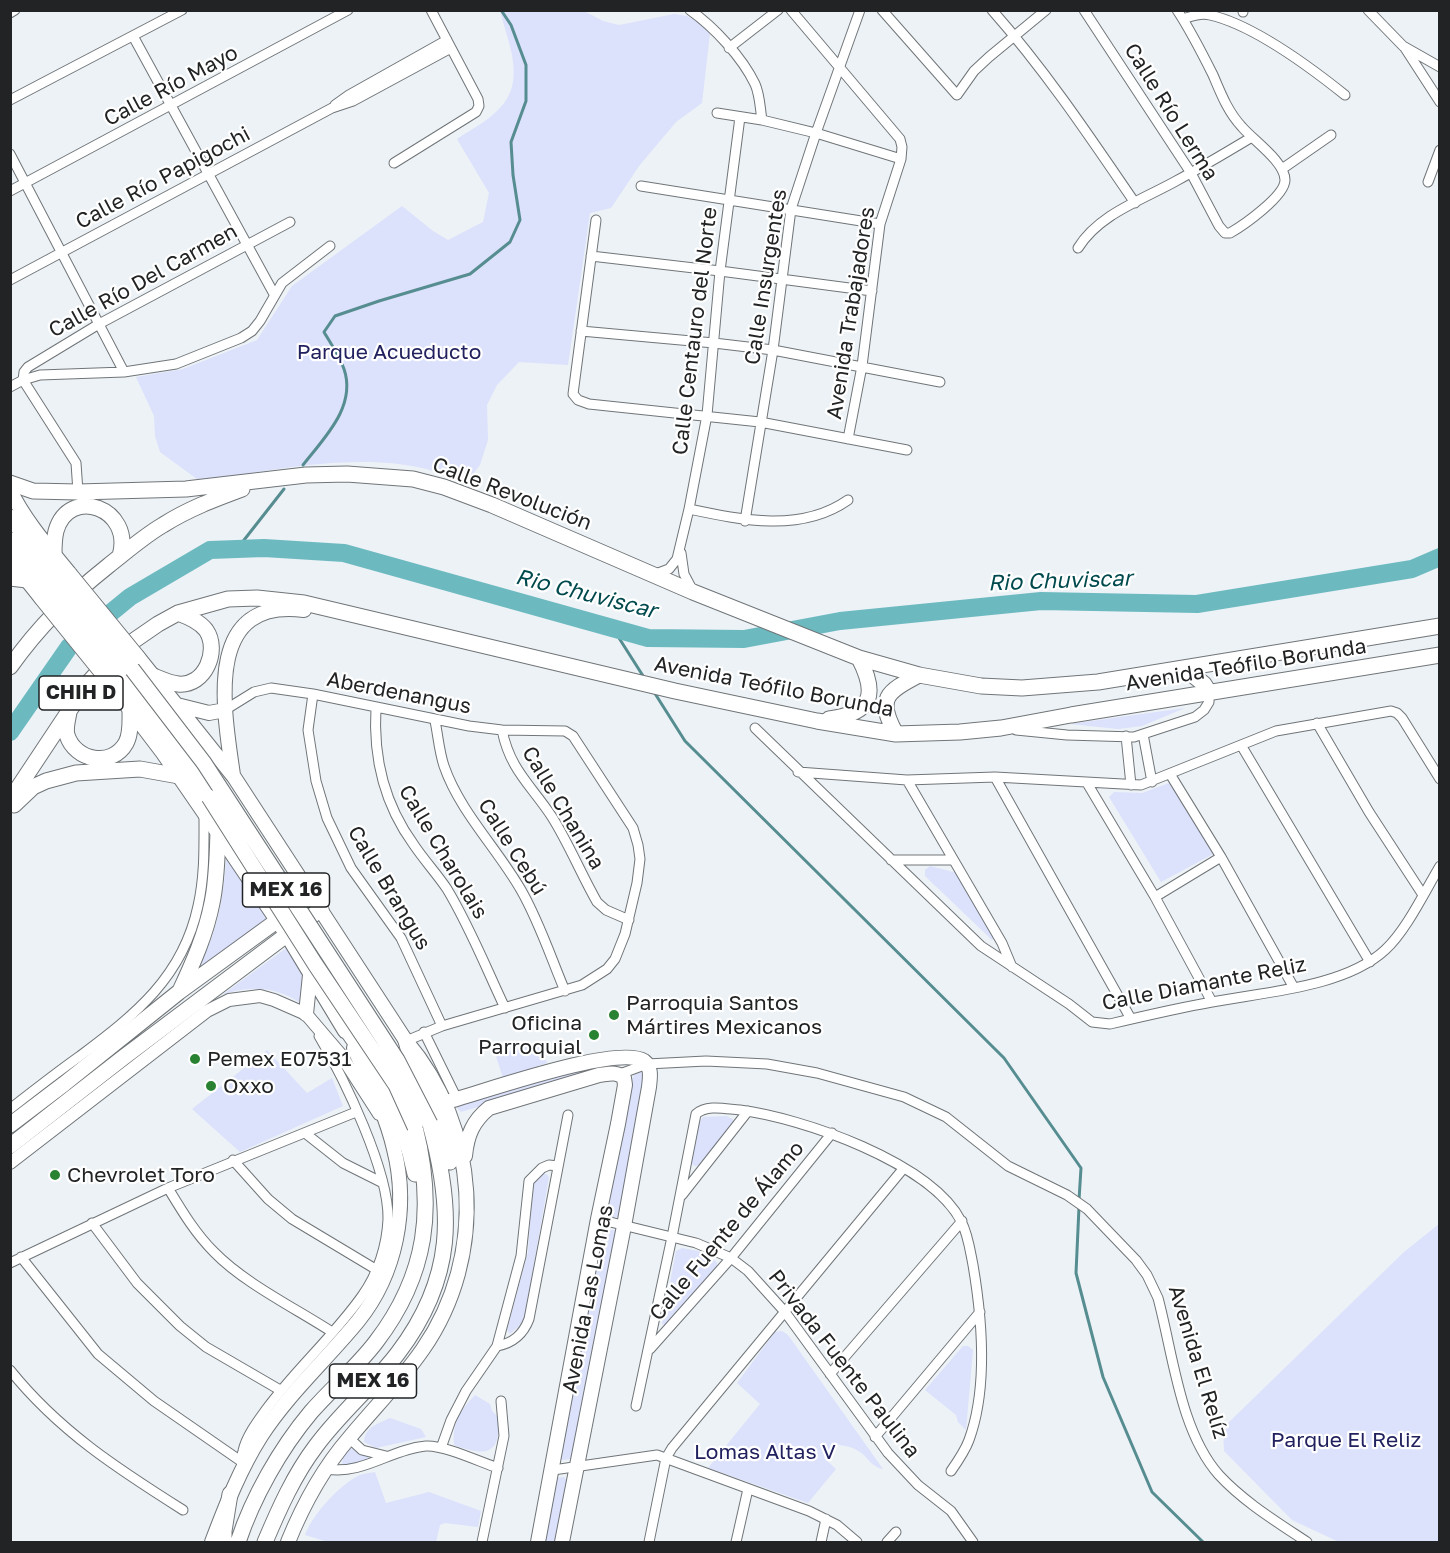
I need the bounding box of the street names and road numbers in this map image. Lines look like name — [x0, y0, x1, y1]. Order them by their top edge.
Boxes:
street label: Calle Río Lerma — [1119, 39, 1223, 185]
street label: Calle Río Mayo — [100, 40, 242, 132]
street label: Calle Río Papigochi — [71, 121, 255, 235]
street label: Calle Insurgentes — [740, 187, 792, 367]
street label: Avenida Trabajadores — [822, 205, 880, 421]
street label: Calle Centauro del Norte — [667, 206, 723, 456]
street label: Calle Río Del Carmen — [44, 219, 242, 343]
street label: Calle Revolución — [429, 452, 595, 536]
street label: Avenida Teófilo Borunda — [1124, 634, 1368, 696]
street label: Avenida Teófilo Borunda — [652, 651, 896, 723]
street label: Aberdenangus — [325, 667, 473, 719]
road number: CHIH D — [39, 676, 123, 710]
street label: Calle Chanina — [516, 742, 610, 874]
street label: Calle Charolais — [393, 780, 493, 924]
street label: Calle Cebú — [472, 794, 552, 900]
street label: Calle Brangus — [342, 821, 436, 955]
road number: MEX 16 — [242, 873, 330, 907]
street label: Calle Diamante Reliz — [1100, 952, 1308, 1016]
street label: Calle Fuente de Álamo — [645, 1136, 809, 1326]
street label: Avenida Las Lomas — [557, 1203, 619, 1395]
street label: Privada Fuente Paulina — [763, 1265, 925, 1463]
street label: Avenida El Relíz — [1163, 1282, 1233, 1442]
road number: MEX 16 — [330, 1364, 416, 1398]

